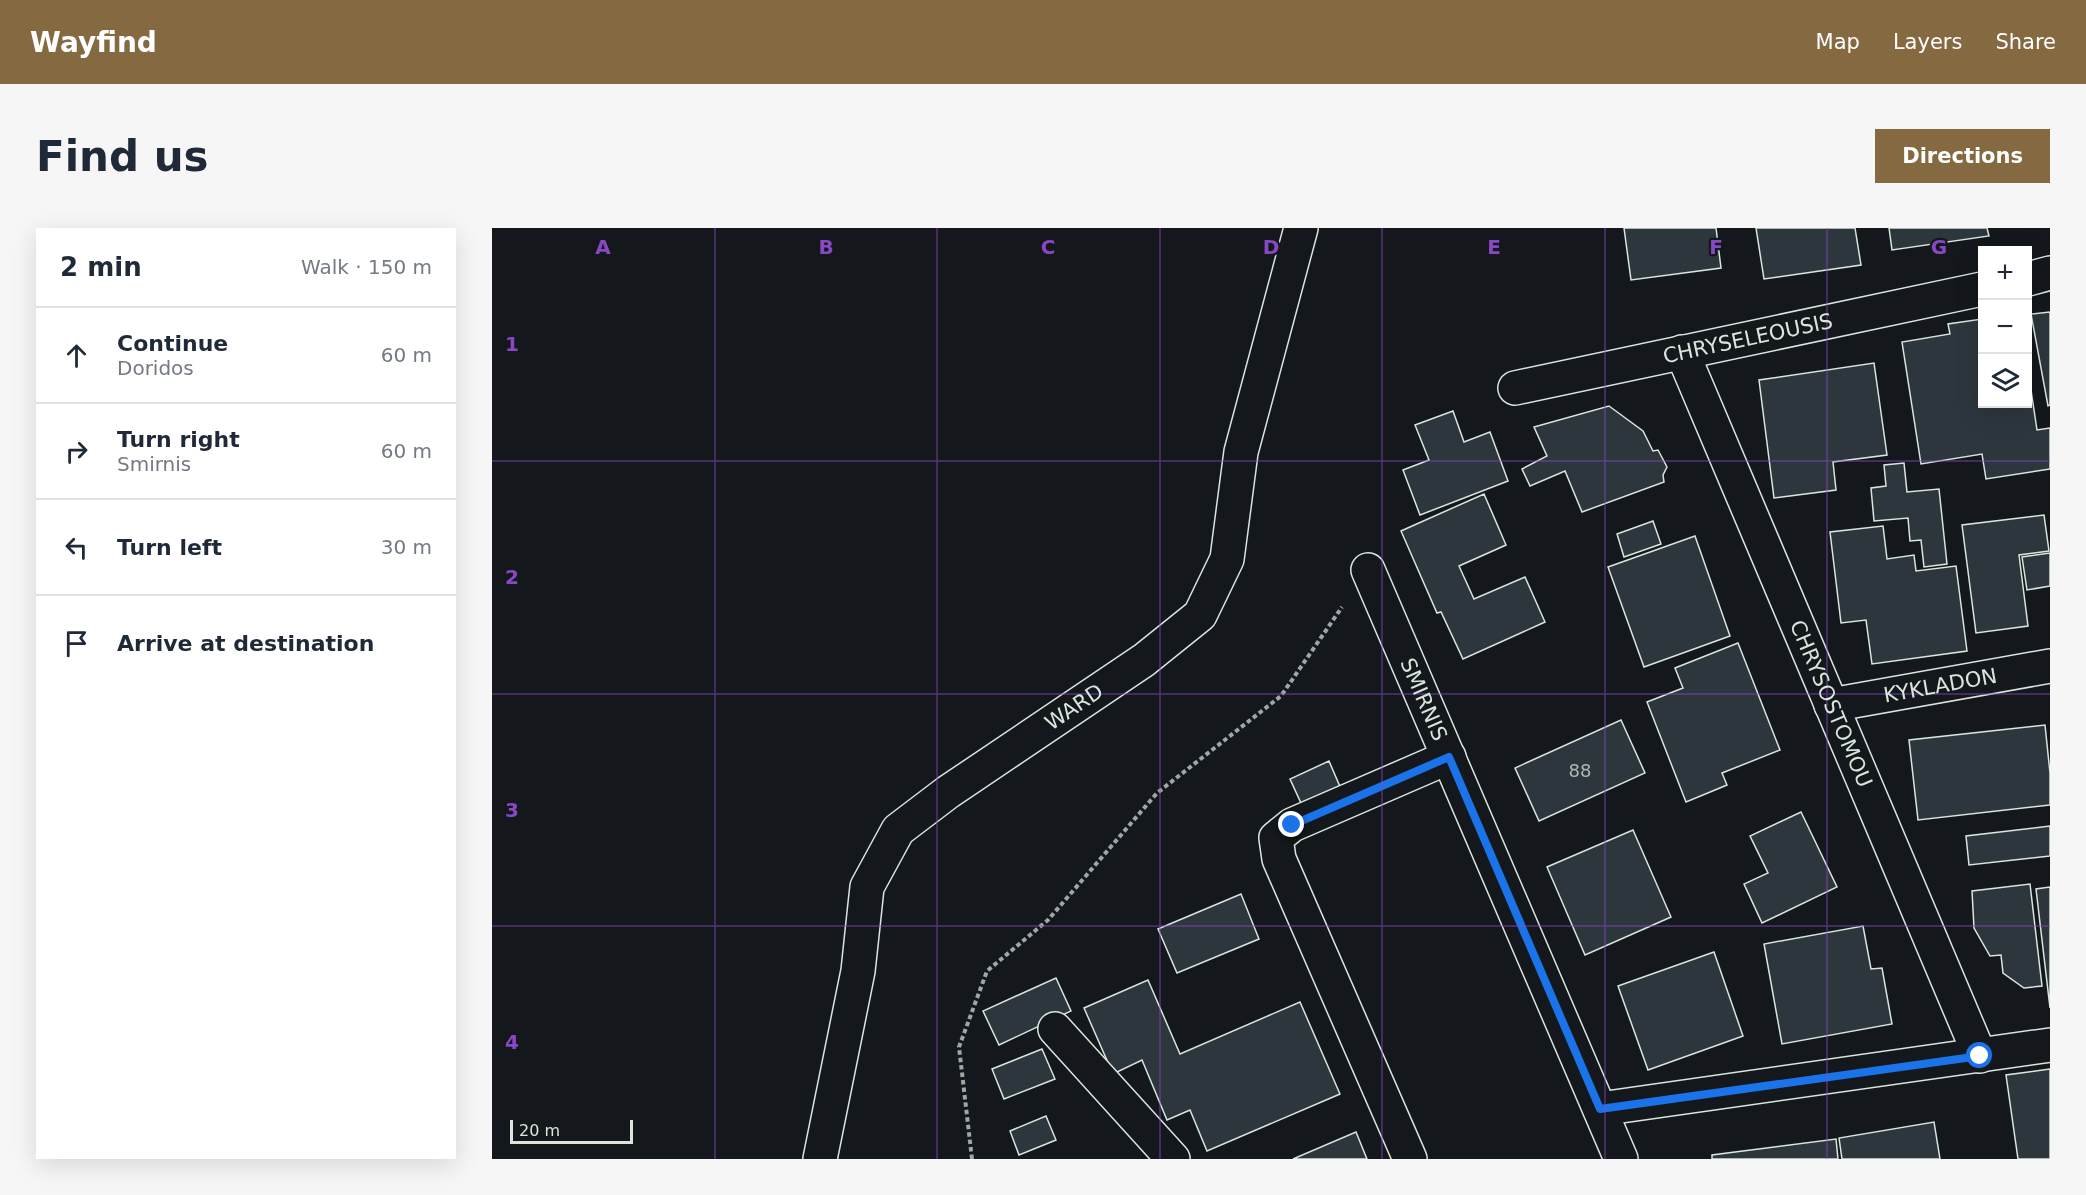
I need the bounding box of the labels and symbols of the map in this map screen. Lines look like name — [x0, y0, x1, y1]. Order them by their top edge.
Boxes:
text: A — [595, 235, 611, 259]
text: B — [818, 235, 834, 259]
text: C — [1041, 235, 1055, 259]
text: D — [1263, 235, 1279, 259]
text: E — [1487, 235, 1501, 259]
text: F — [1709, 235, 1723, 259]
text: G — [1931, 235, 1947, 259]
street label: CHRYSELEOUSIS — [1661, 309, 1835, 368]
text: 1 — [505, 332, 519, 356]
text: 2 — [505, 565, 519, 589]
street label: CHRYSOSTOMOU — [1785, 617, 1877, 791]
street label: SMIRNIS — [1395, 655, 1452, 745]
street label: KYKLADON — [1882, 664, 1999, 707]
street label: WARD — [1041, 679, 1108, 735]
house number: 88 — [1569, 760, 1591, 781]
text: 3 — [505, 798, 519, 822]
route end — [1278, 811, 1304, 837]
text: 4 — [505, 1030, 519, 1054]
route start — [1966, 1042, 1992, 1068]
scale bar — [510, 1117, 633, 1144]

